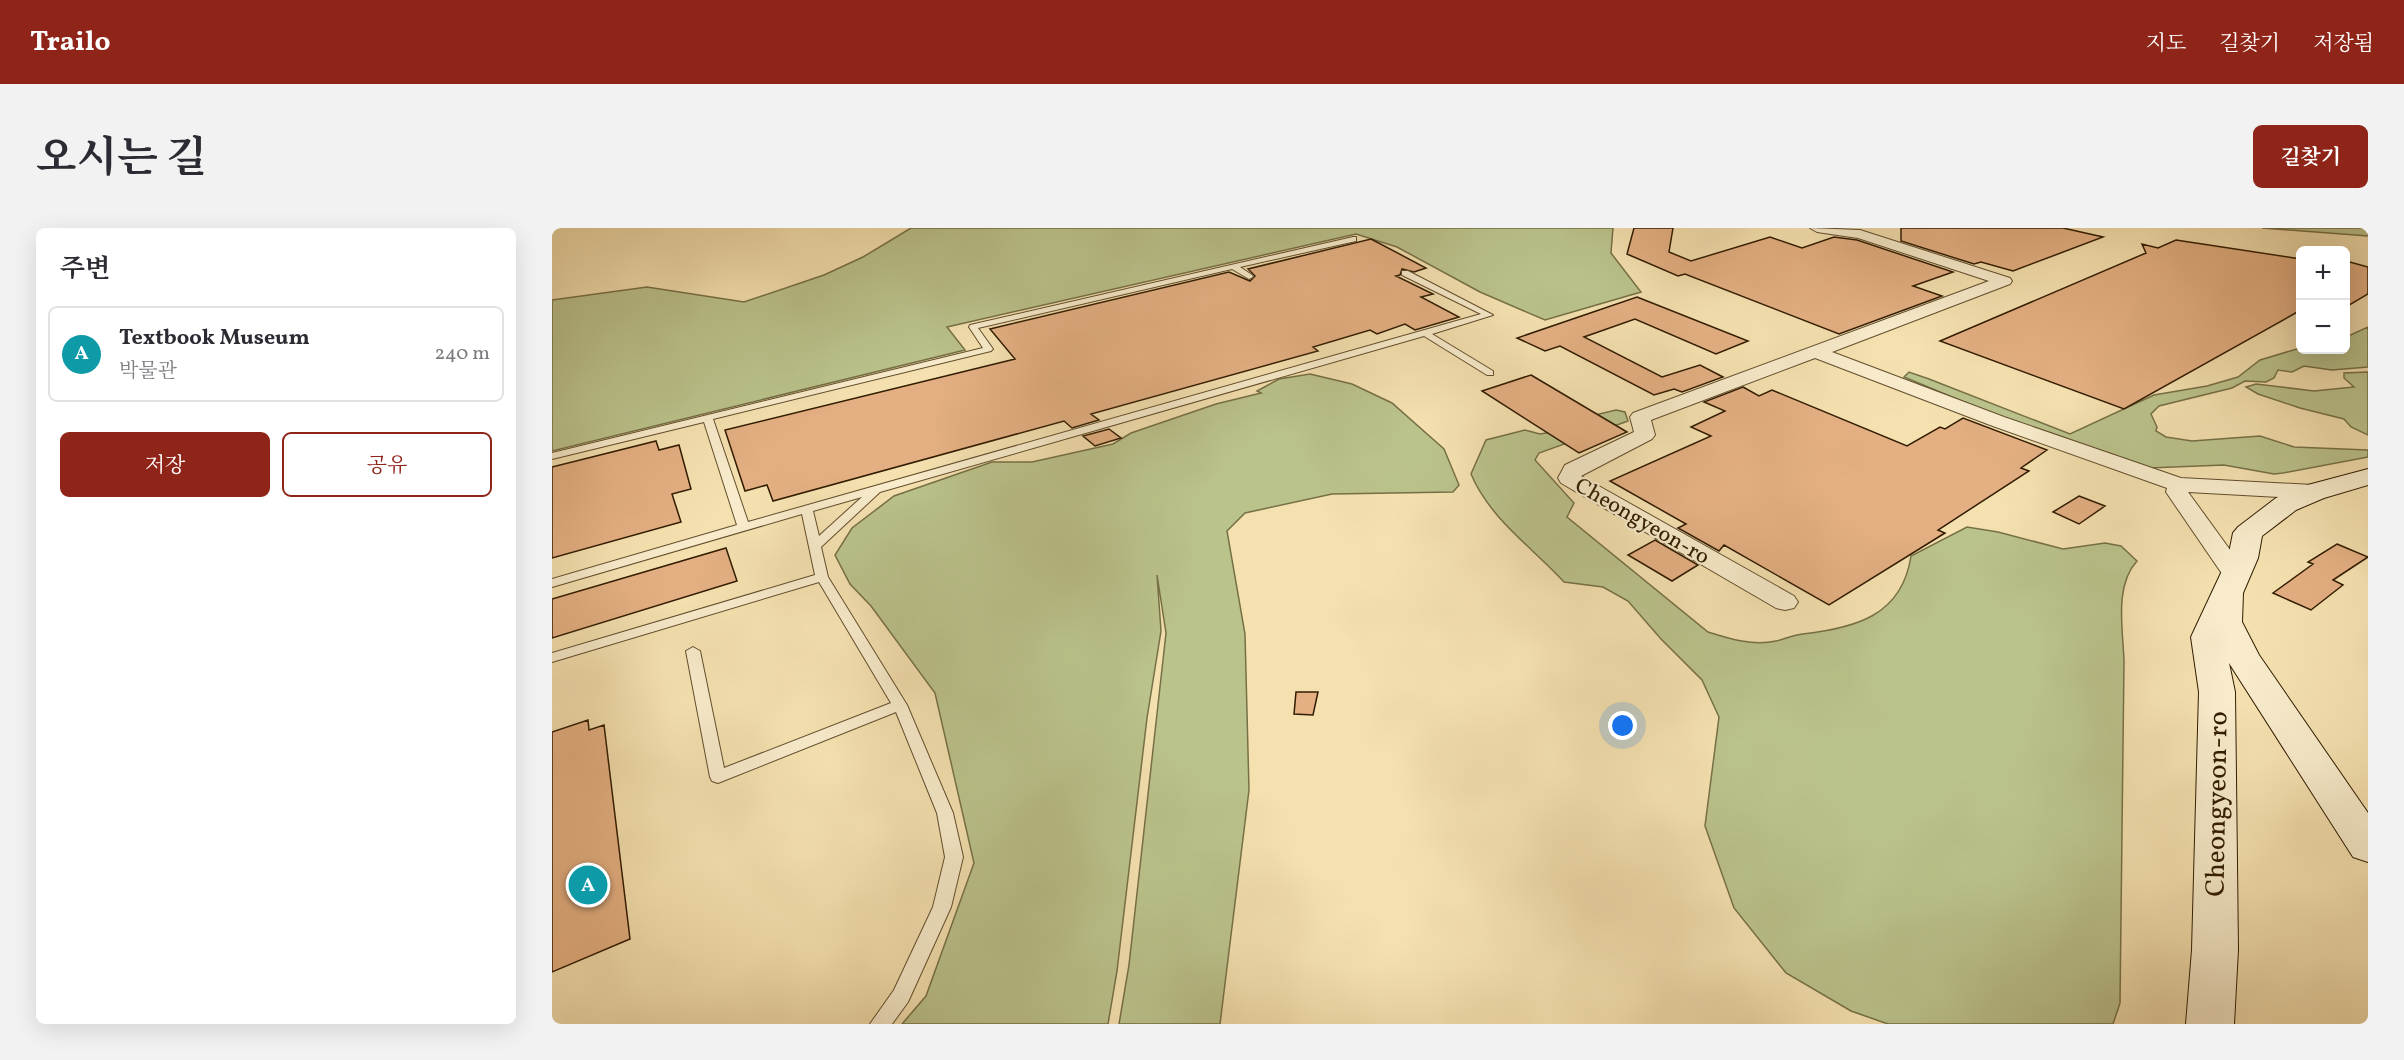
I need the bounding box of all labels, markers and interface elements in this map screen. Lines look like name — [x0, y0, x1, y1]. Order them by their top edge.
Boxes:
text: Trailo — [30, 23, 111, 62]
text: 지도 — [2146, 30, 2186, 59]
text: 길찾기 — [2219, 30, 2280, 59]
text: 저장됨 — [2313, 30, 2374, 59]
button: 길찾기 — [2253, 125, 2368, 188]
text: 오시는 길 — [36, 131, 207, 190]
map controls — [2296, 246, 2350, 354]
button: + — [2296, 246, 2350, 300]
text: 주변 — [60, 252, 110, 288]
button: − — [2296, 300, 2350, 354]
text: Textbook Museum — [119, 323, 310, 354]
text: A — [74, 340, 89, 368]
text: 240 m — [435, 340, 490, 368]
text: 박물관 — [119, 358, 177, 386]
button: 저장 — [60, 432, 270, 497]
button: 공유 — [282, 432, 492, 497]
street label: Cheongyeon-ro — [1569, 471, 1715, 573]
your location — [1608, 711, 1637, 740]
street label: Cheongyeon-ro — [2197, 711, 2239, 897]
pin: A — [568, 862, 608, 908]

